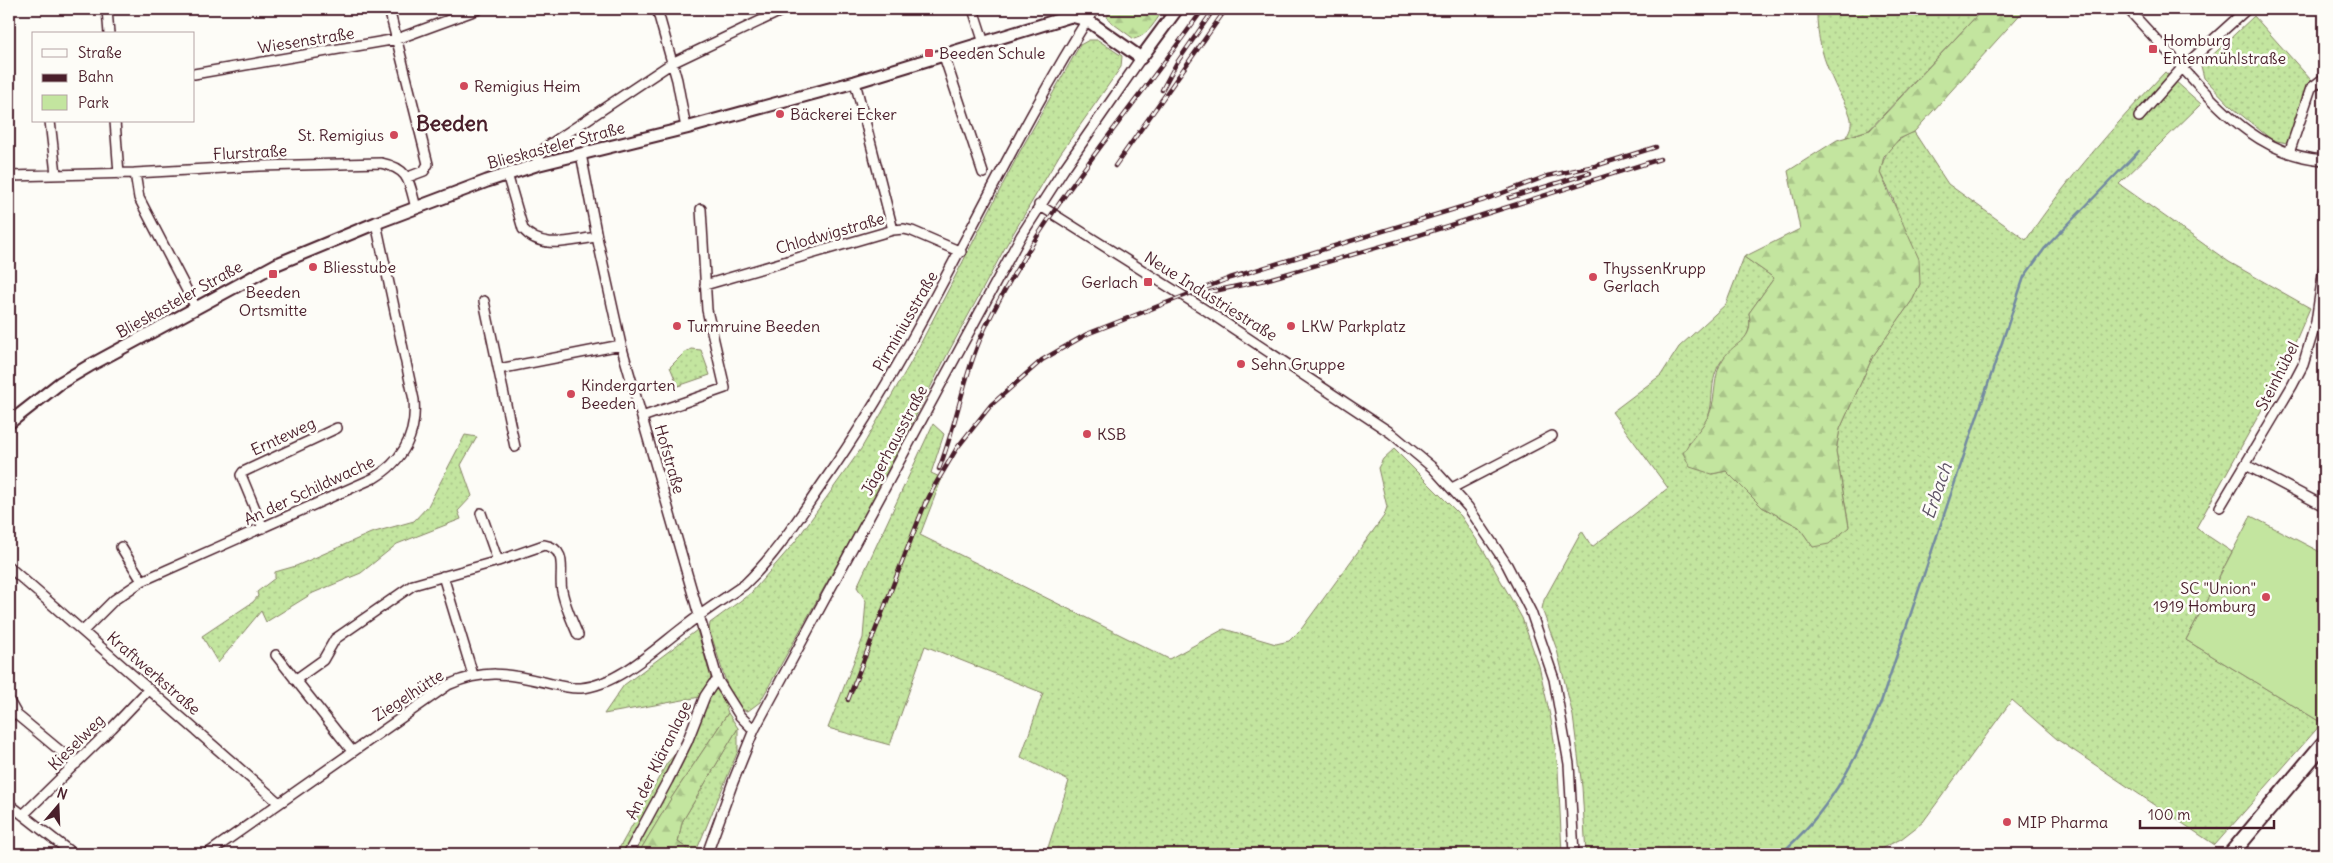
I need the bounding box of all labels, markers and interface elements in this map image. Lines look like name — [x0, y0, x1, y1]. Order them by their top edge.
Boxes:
street label: Wiesenstraße — [256, 23, 356, 57]
place label: Homburg Entenmühlstraße — [2163, 30, 2286, 68]
legend — [32, 32, 195, 122]
text: Straße — [78, 43, 122, 62]
place label: Beeden Schule — [939, 43, 1046, 63]
marker: Homburg Entenmühlstraße — [2147, 43, 2159, 55]
marker: Beeden Schule — [923, 47, 935, 59]
text: Bahn — [78, 67, 114, 86]
place label: Remigius Heim — [474, 76, 581, 96]
marker: Remigius Heim — [458, 80, 470, 92]
text: Park — [78, 93, 109, 112]
place label: Bäckerei Ecker — [790, 104, 897, 124]
marker: Bäckerei Ecker — [774, 108, 786, 120]
district label: Beeden — [416, 110, 488, 137]
street label: Blieskasteler Straße — [485, 117, 627, 173]
place label: St. Remigius — [298, 125, 384, 145]
marker: St. Remigius — [388, 129, 400, 141]
street label: Flurstraße — [213, 140, 287, 164]
street label: Chlodwigstraße — [773, 208, 887, 258]
street label: Neue Industriestraße — [1141, 247, 1281, 345]
street label: Blieskasteler Straße — [112, 256, 246, 342]
place label: Bliesstube — [323, 257, 396, 277]
place label: ThyssenKrupp Gerlach — [1603, 258, 1706, 296]
marker: Bliesstube — [307, 261, 319, 273]
street label: Pirminiusstraße — [868, 267, 942, 375]
marker: Beeden Ortsmitte — [267, 268, 279, 280]
marker: ThyssenKrupp Gerlach — [1587, 271, 1599, 283]
place label: Gerlach — [1081, 272, 1138, 292]
marker: Gerlach — [1142, 276, 1154, 288]
place label: Beeden Ortsmitte — [239, 282, 307, 320]
place label: Turmruine Beeden — [687, 316, 820, 336]
place label: LKW Parkplatz — [1301, 316, 1406, 336]
marker: Turmruine Beeden — [671, 320, 683, 332]
marker: LKW Parkplatz — [1285, 320, 1297, 332]
street label: Steinhübel — [2251, 338, 2303, 414]
place label: Sehn Gruppe — [1251, 354, 1345, 374]
marker: Sehn Gruppe — [1235, 358, 1247, 370]
place label: Kindergarten Beeden — [581, 375, 676, 413]
street label: Jägerhausstraße — [857, 382, 931, 498]
marker: Kindergarten Beeden — [565, 388, 577, 400]
street label: Ernteweg — [248, 412, 318, 460]
street label: Hofstraße — [651, 422, 689, 496]
place label: KSB — [1097, 424, 1126, 444]
marker: KSB — [1081, 428, 1093, 440]
street label: An der Schildwache — [240, 451, 378, 529]
water label: Erbach — [1916, 459, 1957, 522]
place label: SC "Union" 1919 Homburg — [2153, 578, 2256, 616]
marker: SC "Union" 1919 Homburg — [2260, 591, 2272, 603]
street label: Kraftwerkstraße — [103, 627, 205, 719]
street label: Ziegelhütte — [369, 665, 447, 725]
street label: An der Kläranlage — [621, 698, 695, 822]
street label: Kieselweg — [44, 710, 108, 774]
north arrow — [32, 780, 82, 830]
text: N — [55, 784, 70, 804]
scale bar — [2140, 798, 2274, 830]
text: 100 m — [2148, 805, 2190, 824]
place label: MIP Pharma — [2017, 812, 2108, 832]
marker: MIP Pharma — [2001, 816, 2013, 828]

